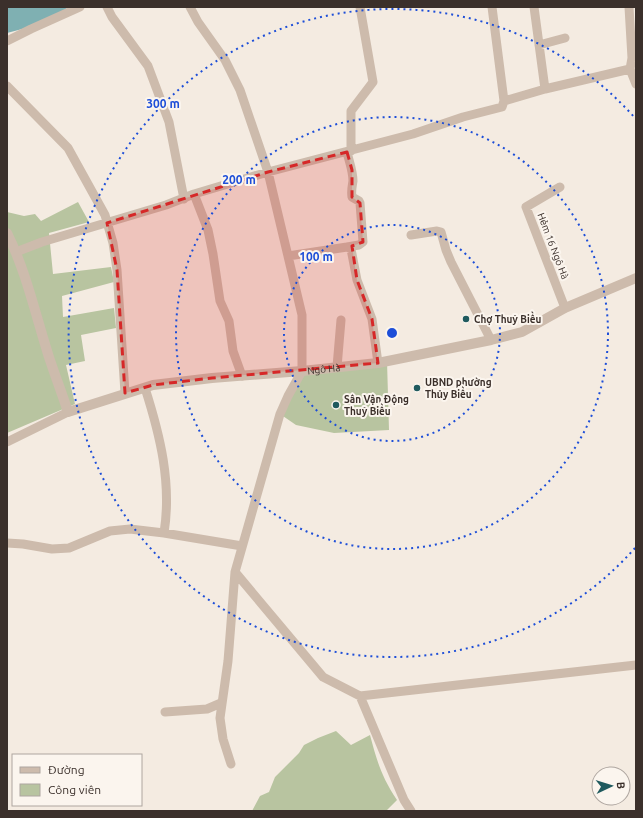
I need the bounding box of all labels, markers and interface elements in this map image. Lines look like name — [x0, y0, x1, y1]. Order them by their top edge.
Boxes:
text: 300 m — [146, 97, 180, 110]
text: 200 m — [222, 173, 256, 186]
street label: Hẻm 16 Ngô Hà — [535, 211, 571, 281]
text: 100 m — [299, 250, 333, 263]
place label: Chợ Thuỷ Biều — [474, 311, 541, 325]
marker: Chợ Thuỷ Biều — [461, 314, 471, 324]
centre of rings — [385, 326, 399, 340]
street label: Ngô Hà — [307, 362, 341, 376]
place label: UBND phường Thủy Biều — [425, 377, 492, 400]
marker: UBND phường Thủy Biều — [412, 383, 422, 393]
place label: Sân Vận Động Thuỷ Biều — [344, 394, 409, 417]
marker: Sân Vận Động Thuỷ Biều — [331, 400, 341, 410]
legend — [12, 754, 142, 806]
text: Đường — [48, 763, 85, 776]
north arrow — [591, 766, 631, 806]
text: B — [615, 781, 627, 789]
text: Công viên — [48, 783, 101, 796]

